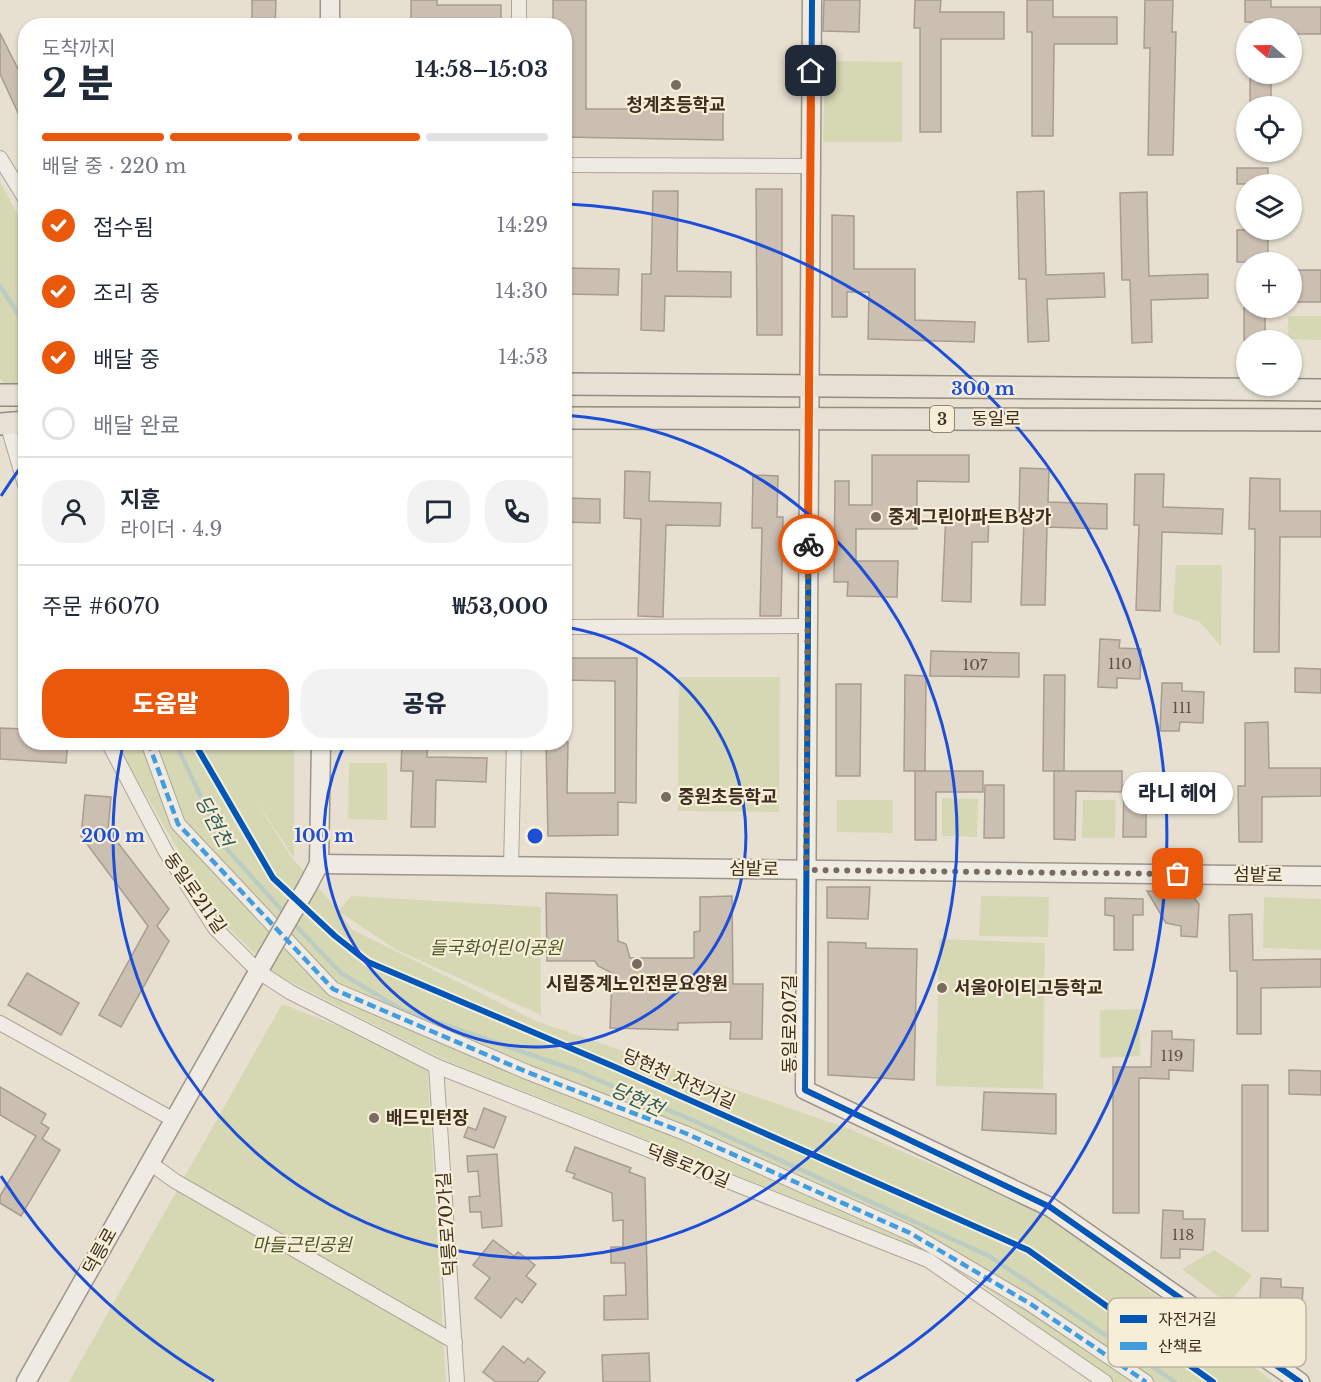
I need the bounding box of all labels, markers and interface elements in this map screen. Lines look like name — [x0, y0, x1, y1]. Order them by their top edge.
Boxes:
north arrow — [1236, 18, 1302, 84]
map controls — [1236, 18, 1302, 396]
text: 도착까지 — [42, 36, 116, 60]
pin — [785, 45, 836, 96]
icon: home — [794, 54, 827, 87]
text: 14:58–15:03 — [415, 56, 548, 83]
text: 2 분 — [42, 59, 114, 108]
marker: 청계초등학교 — [669, 78, 683, 92]
place label: 청계초등학교 — [626, 94, 726, 116]
button: locate — [1236, 96, 1302, 162]
text: 배달 중 · 220 m — [42, 154, 186, 178]
button: layers — [1236, 174, 1302, 240]
icon: check — [42, 209, 75, 242]
text: 14:29 — [497, 213, 548, 237]
text: 접수됨 — [93, 214, 154, 241]
button: + — [1236, 252, 1302, 318]
icon: check — [42, 275, 75, 308]
text: 14:30 — [495, 279, 548, 303]
text: 조리 중 — [93, 280, 160, 307]
button: − — [1236, 330, 1302, 396]
icon: check — [42, 341, 75, 374]
text: 14:53 — [498, 345, 548, 369]
text: 배달 중 — [93, 346, 160, 373]
text: 300 m — [951, 378, 1015, 400]
road number: 3 — [930, 406, 954, 432]
street label: 동일로 — [971, 408, 1021, 430]
text: 배달 완료 — [93, 412, 180, 439]
button: person — [42, 480, 105, 543]
button: chat — [407, 480, 470, 543]
button: phone — [485, 480, 548, 543]
text: 지훈 — [120, 486, 160, 513]
place label: 중계그린아파트B상가 — [888, 506, 1052, 528]
marker: 중계그린아파트B상가 — [869, 510, 883, 524]
courier — [778, 514, 838, 574]
text: 라이더 · 4.9 — [120, 517, 222, 541]
icon: bike — [792, 528, 825, 561]
text: 주문 #6070 — [42, 593, 160, 620]
text: ₩53,000 — [453, 593, 548, 620]
house number: 110 — [1108, 654, 1132, 673]
house number: 107 — [963, 655, 988, 674]
button: 도움말 — [42, 669, 289, 738]
button: 공유 — [301, 669, 548, 738]
house number: 111 — [1172, 698, 1192, 717]
callout: 라니 헤어 — [1122, 772, 1234, 814]
text: 라니 헤어 — [1138, 781, 1217, 805]
place label: 중원초등학교 — [678, 786, 777, 808]
marker: 중원초등학교 — [659, 790, 673, 804]
water label: 당현천 — [190, 791, 239, 853]
text: 200 m — [81, 825, 145, 847]
text: 100 m — [294, 825, 354, 847]
centre of rings — [525, 826, 545, 846]
street label: 동일로211길 — [159, 848, 231, 938]
pin — [1152, 848, 1203, 899]
icon: bag — [1161, 857, 1194, 890]
street label: 섬밭로 — [729, 858, 779, 880]
street label: 섬밭로 — [1233, 864, 1283, 886]
park label: 들국화어린이공원 — [430, 937, 564, 959]
marker: 시립중계노인전문요양원 — [630, 957, 644, 971]
place label: 시립중계노인전문요양원 — [546, 973, 728, 995]
street label: 동일로207길 — [779, 974, 801, 1074]
place label: 서울아이티고등학교 — [954, 977, 1103, 999]
marker: 서울아이티고등학교 — [935, 981, 949, 995]
street label: 당현천 자전거길 — [619, 1045, 739, 1113]
house number: 119 — [1160, 1046, 1184, 1065]
water label: 당현천 — [607, 1077, 667, 1121]
place label: 배드민턴장 — [386, 1107, 469, 1129]
marker: 배드민턴장 — [367, 1111, 381, 1125]
street label: 덕릉로70길 — [643, 1139, 733, 1193]
street label: 덕릉로70가길 — [432, 1171, 462, 1277]
street label: 덕릉로 — [78, 1224, 122, 1278]
house number: 118 — [1172, 1225, 1194, 1244]
park label: 마들근린공원 — [252, 1234, 353, 1256]
legend — [1108, 1298, 1306, 1367]
text: 자전거길 — [1158, 1309, 1217, 1329]
text: 산책로 — [1158, 1336, 1202, 1356]

